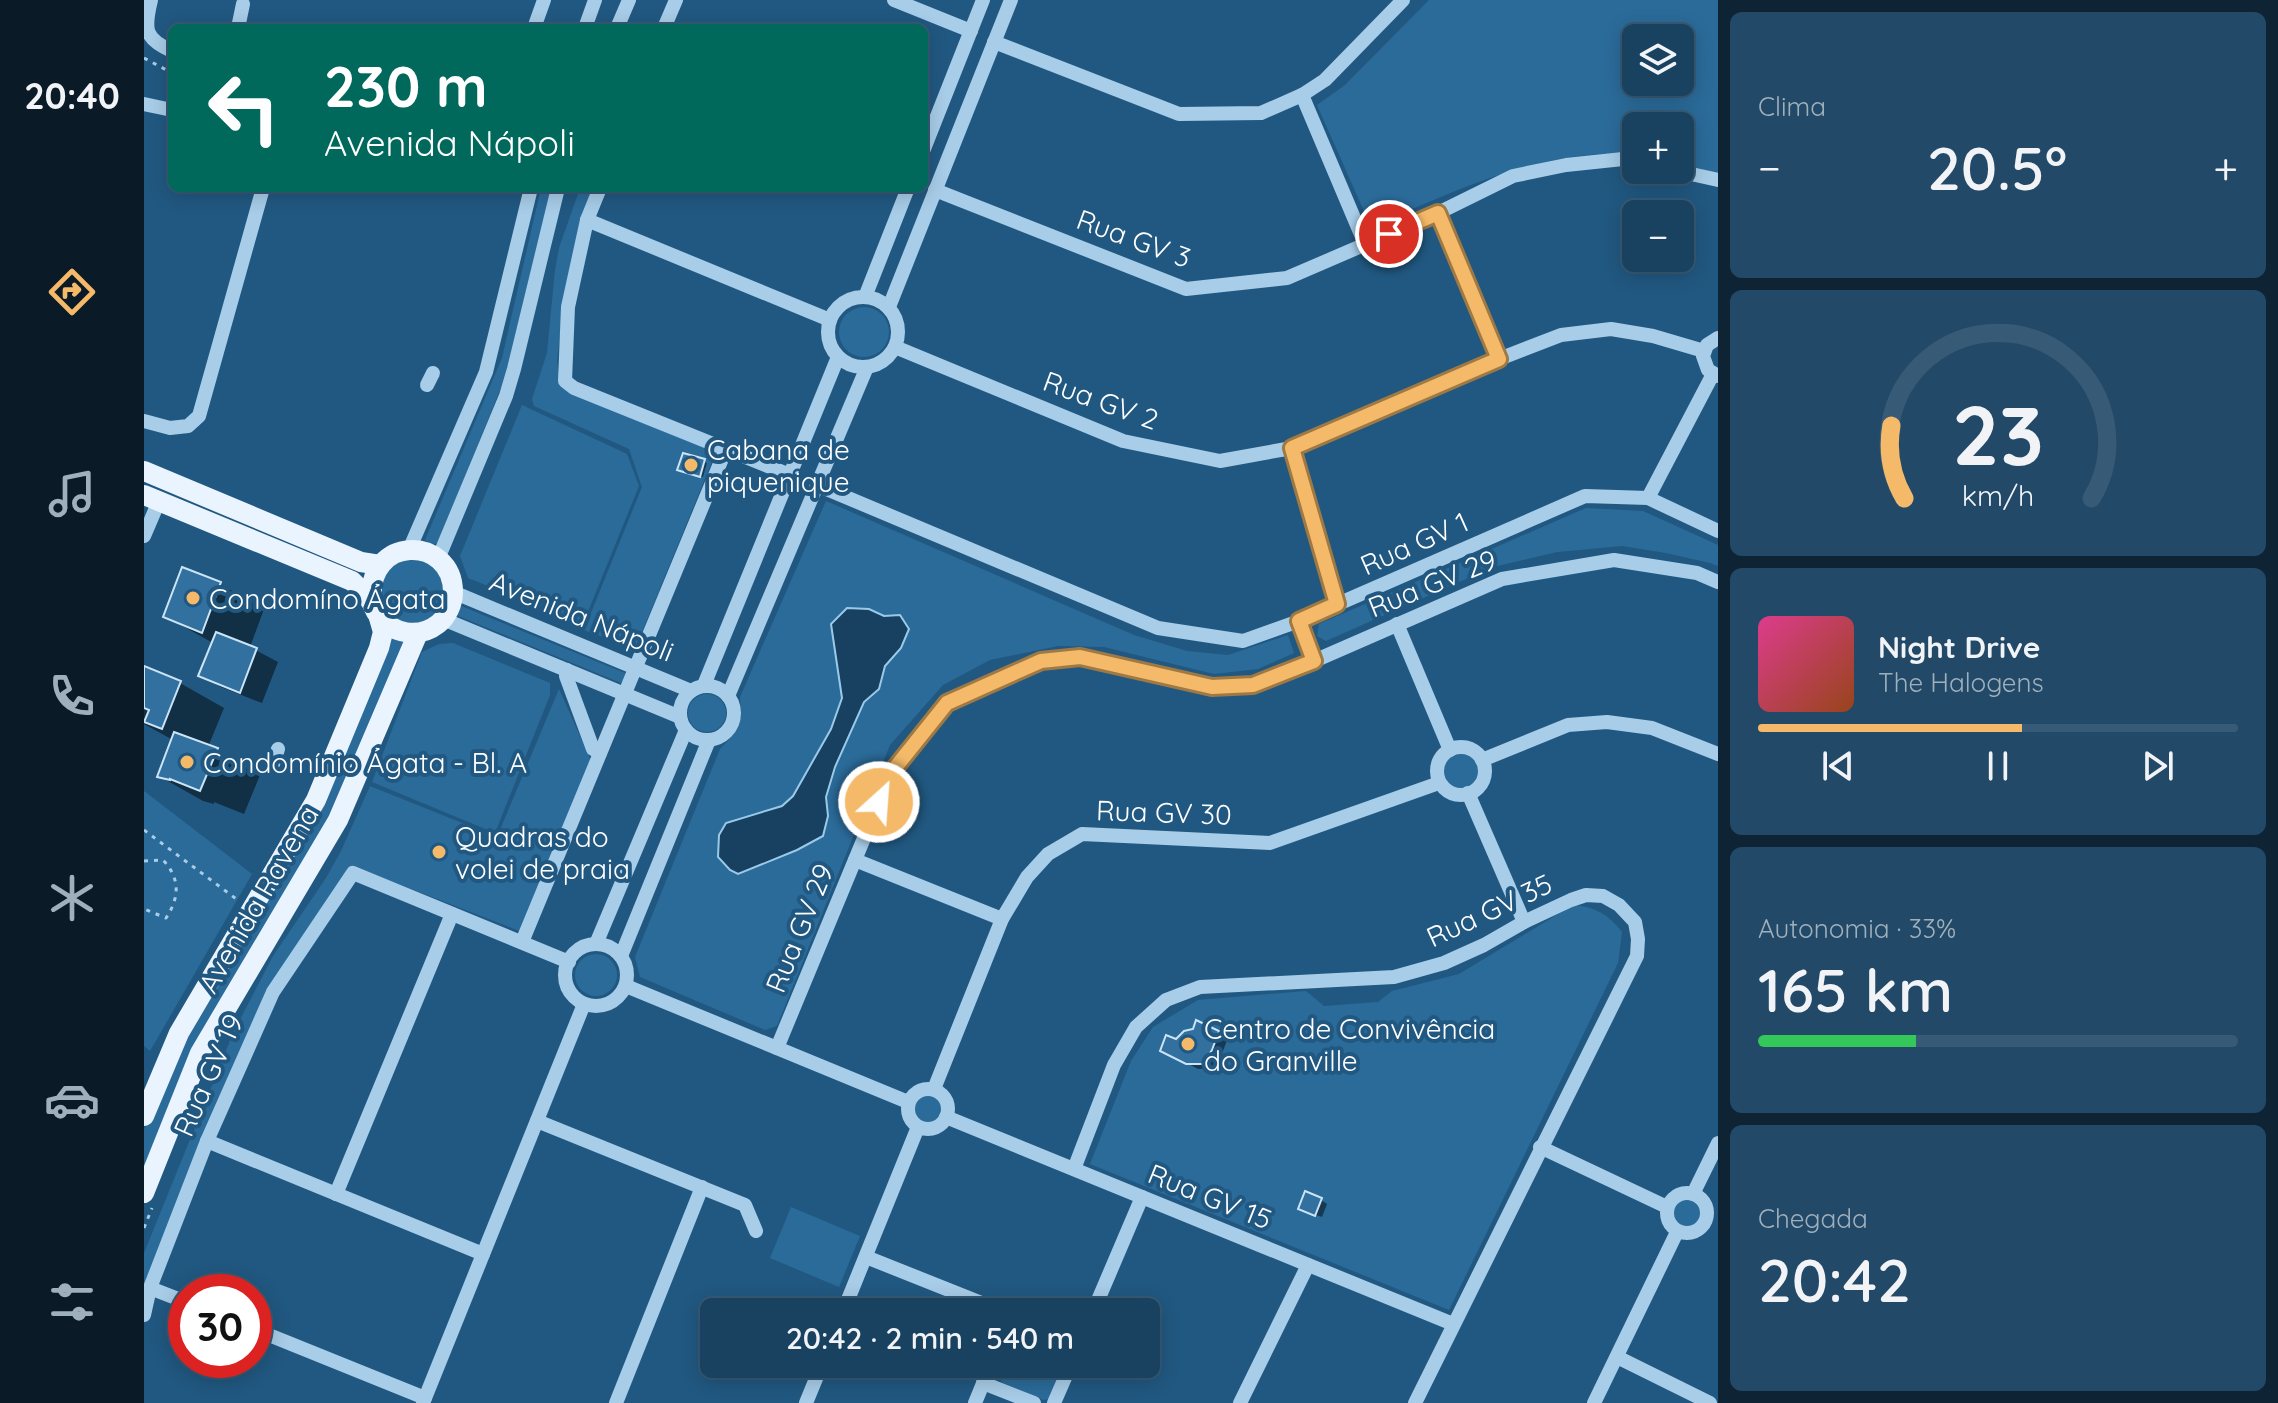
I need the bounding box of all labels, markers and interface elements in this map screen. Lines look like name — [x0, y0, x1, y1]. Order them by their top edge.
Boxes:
map controls — [1622, 24, 1694, 272]
button: layers — [1622, 24, 1694, 96]
text: 230 m — [324, 51, 488, 121]
icon: left — [192, 56, 296, 160]
text: 20:40 — [24, 73, 120, 118]
text: Clima — [1758, 90, 1826, 123]
button: + — [1622, 112, 1694, 184]
text: Avenida Nápoli — [324, 120, 575, 165]
text: 20.5° — [1927, 130, 2067, 205]
text: − — [1758, 140, 1781, 195]
text: + — [2213, 140, 2238, 195]
pin — [1355, 200, 1423, 268]
button: − — [1622, 200, 1694, 272]
street label: Rua GV 3 — [1072, 201, 1196, 275]
icon: arrive — [1367, 212, 1411, 256]
icon: directions — [44, 264, 100, 320]
street label: Rua GV 2 — [1039, 363, 1163, 437]
text: 23 — [1952, 382, 2044, 486]
place label: Cabana de piquenique — [707, 432, 850, 499]
marker: Cabana de piquenique — [682, 456, 700, 474]
icon: music — [44, 466, 100, 522]
text: km/h — [1962, 477, 2034, 513]
street label: Rua GV 1 — [1354, 504, 1474, 582]
street label: Rua GV 29 — [1363, 541, 1501, 625]
street label: Avenida Nápoli — [485, 563, 679, 669]
place label: Condomíno Ágata — [209, 581, 445, 616]
marker: Condomíno Ágata — [184, 589, 202, 607]
text: Night Drive — [1878, 628, 2040, 666]
text: The Halogens — [1878, 666, 2044, 699]
icon: phone — [44, 668, 100, 724]
icon: previous — [1816, 744, 1860, 788]
icon: pause — [1976, 744, 2020, 788]
icon: next — [2136, 744, 2180, 788]
place label: Condomínio Ágata - Bl. A — [203, 745, 527, 780]
marker: Condomínio Ágata - Bl. A — [178, 753, 196, 771]
position arrow — [837, 760, 921, 844]
street label: Rua GV 30 — [1096, 792, 1232, 832]
street label: Avenida Ravena — [190, 799, 326, 999]
place label: Quadras do volei de praia — [455, 819, 630, 886]
marker: Quadras do volei de praia — [430, 843, 448, 861]
street label: Rua GV 29 — [757, 859, 841, 997]
street label: Rua GV 35 — [1421, 866, 1557, 954]
icon: climate — [44, 870, 100, 926]
text: Autonomia · 33% — [1758, 912, 1956, 945]
text: 165 km — [1758, 952, 1953, 1027]
street label: Rua GV 19 — [166, 1008, 250, 1142]
place label: Centro de Convivência do Granville — [1204, 1011, 1495, 1078]
marker: Centro de Convivência do Granville — [1179, 1035, 1197, 1053]
icon: car — [44, 1072, 100, 1128]
street label: Rua GV 15 — [1143, 1155, 1277, 1237]
text: Chegada — [1758, 1202, 1868, 1235]
text: 20:42 — [1758, 1242, 1911, 1317]
icon: filters — [44, 1274, 100, 1330]
speed limit sign: 30 — [168, 1274, 272, 1378]
text: 20:42 · 2 min · 540 m — [786, 1319, 1074, 1357]

